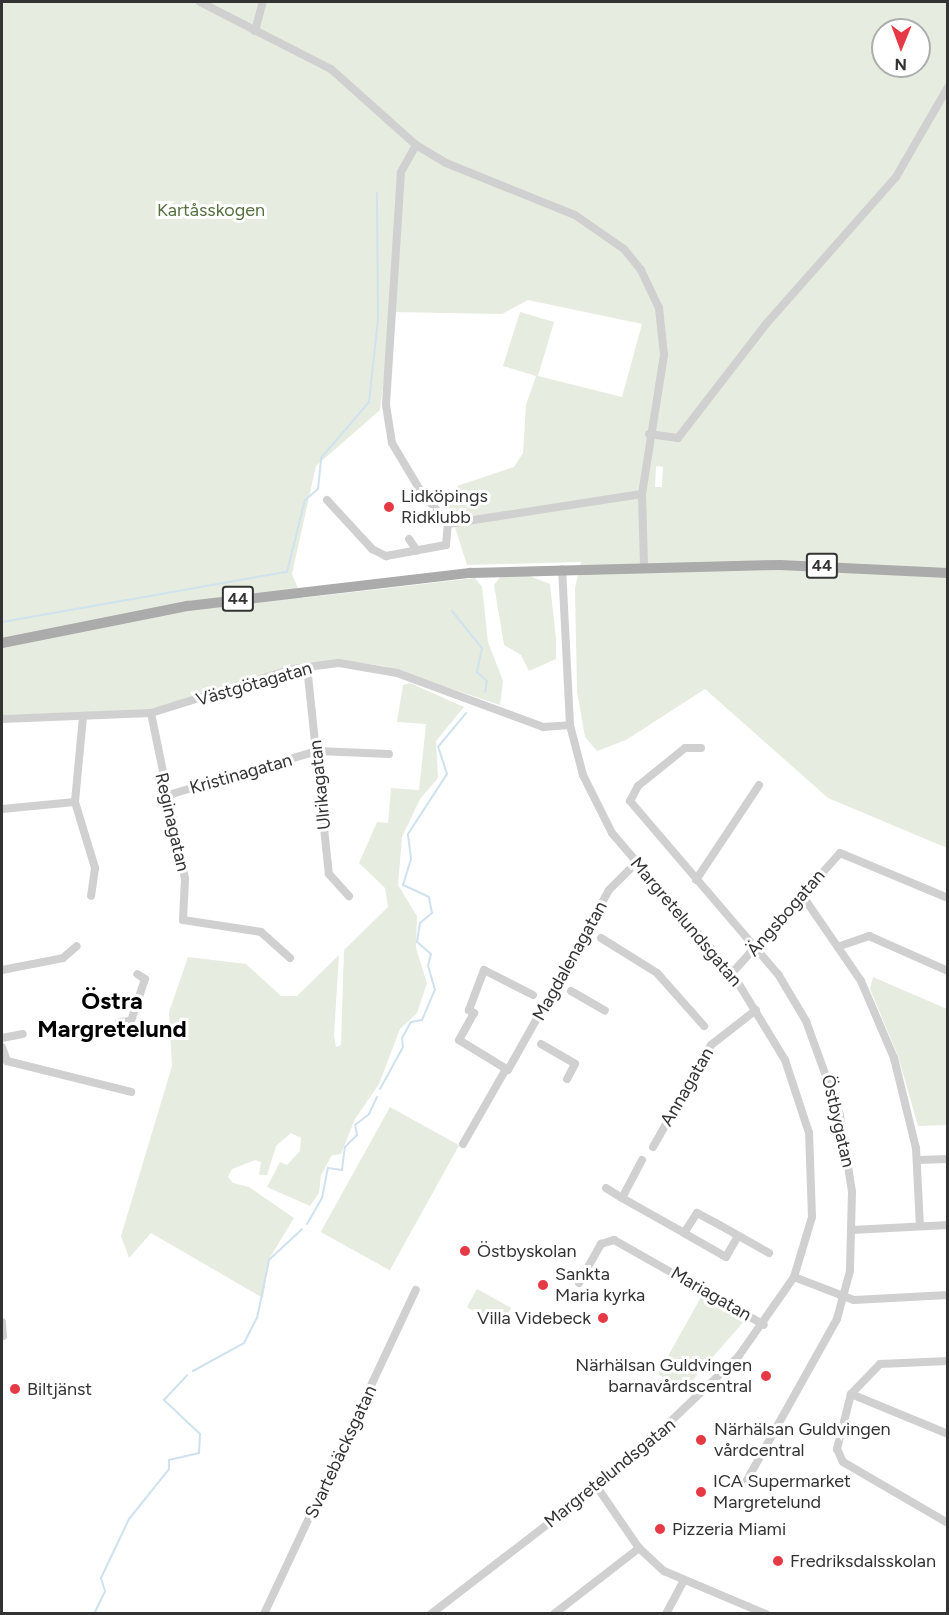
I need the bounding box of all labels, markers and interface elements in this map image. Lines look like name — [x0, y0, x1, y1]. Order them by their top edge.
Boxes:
north arrow — [871, 18, 931, 78]
text: N — [894, 55, 907, 74]
park label: Kartåsskogen — [157, 199, 265, 221]
place label: Lidköpings Ridklubb — [401, 486, 488, 528]
marker: Lidköpings Ridklubb — [382, 500, 396, 514]
road number: 44 — [806, 553, 838, 579]
road number: 44 — [222, 586, 254, 612]
street label: Västgötagatan — [194, 657, 314, 711]
street label: Ulrikagatan — [305, 739, 335, 831]
street label: Kristinagatan — [187, 749, 295, 799]
street label: Reginagatan — [150, 770, 194, 874]
street label: Margretelundsgatan — [626, 853, 746, 991]
street label: Ängsbogatan — [742, 865, 830, 961]
street label: Magdalenagatan — [528, 897, 612, 1025]
district label: Östra Margretelund — [37, 987, 187, 1043]
street label: Annagatan — [656, 1044, 718, 1130]
street label: Östbygatan — [817, 1073, 859, 1169]
place label: Östbyskolan — [477, 1240, 576, 1262]
marker: Östbyskolan — [458, 1244, 472, 1258]
street label: Mariagatan — [667, 1262, 755, 1326]
place label: Sankta Maria kyrka — [555, 1264, 645, 1306]
marker: Sankta Maria kyrka — [536, 1278, 550, 1292]
place label: Villa Videbeck — [477, 1307, 591, 1329]
marker: Villa Videbeck — [596, 1311, 610, 1325]
place label: Närhälsan Guldvingen barnavårdscentral — [575, 1355, 752, 1398]
marker: Närhälsan Guldvingen barnavårdscentral — [757, 1367, 775, 1385]
place label: Biltjänst — [27, 1378, 92, 1400]
marker: Biltjänst — [8, 1382, 22, 1396]
street label: Svartebäcksgatan — [301, 1382, 381, 1522]
street label: Margretelundsgatan — [540, 1414, 680, 1532]
place label: Närhälsan Guldvingen vårdcentral — [714, 1419, 891, 1462]
marker: Närhälsan Guldvingen vårdcentral — [692, 1431, 710, 1449]
place label: ICA Supermarket Margretelund — [713, 1471, 851, 1514]
marker: ICA Supermarket Margretelund — [694, 1485, 708, 1499]
place label: Pizzeria Miami — [672, 1518, 786, 1540]
marker: Pizzeria Miami — [653, 1522, 667, 1536]
place label: Fredriksdalsskolan — [790, 1550, 936, 1572]
marker: Fredriksdalsskolan — [771, 1554, 785, 1568]

